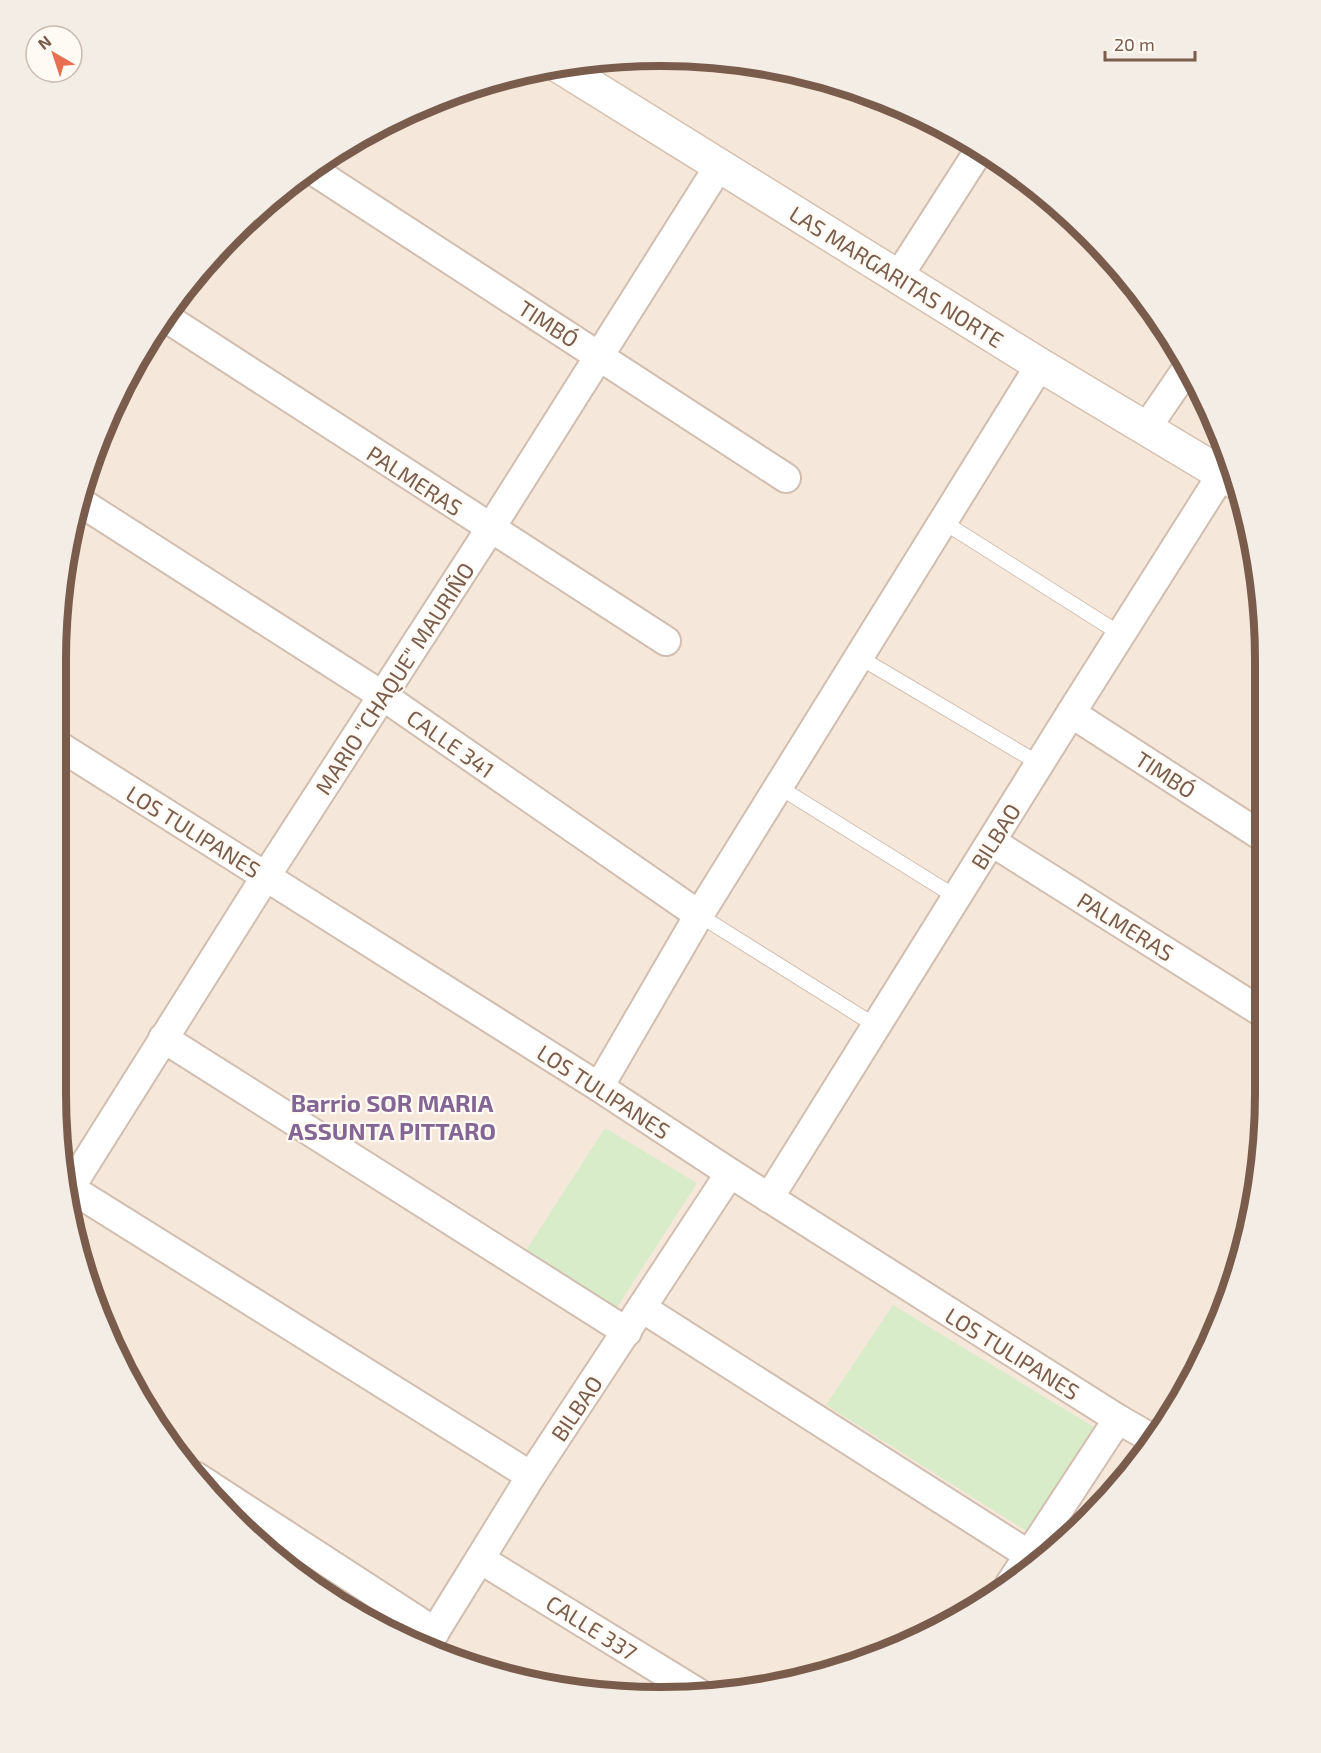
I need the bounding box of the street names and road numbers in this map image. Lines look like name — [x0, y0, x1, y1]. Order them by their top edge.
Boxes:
street label: LAS MARGARITAS NORTE — [785, 200, 1009, 352]
street label: TIMBÓ — [514, 294, 584, 352]
street label: PALMERAS — [362, 440, 468, 520]
street label: MARIO "CHAQUE" MAURIÑO — [309, 557, 480, 799]
street label: CALLE 341 — [402, 704, 500, 782]
street label: TIMBÓ — [1131, 745, 1201, 803]
street label: LOS TULIPANES — [122, 779, 266, 883]
street label: BILBAO — [965, 798, 1025, 874]
street label: PALMERAS — [1073, 886, 1179, 966]
street label: LOS TULIPANES — [533, 1038, 675, 1144]
street label: LOS TULIPANES — [941, 1301, 1085, 1405]
street label: BILBAO — [545, 1371, 607, 1445]
street label: CALLE 337 — [542, 1589, 642, 1665]

